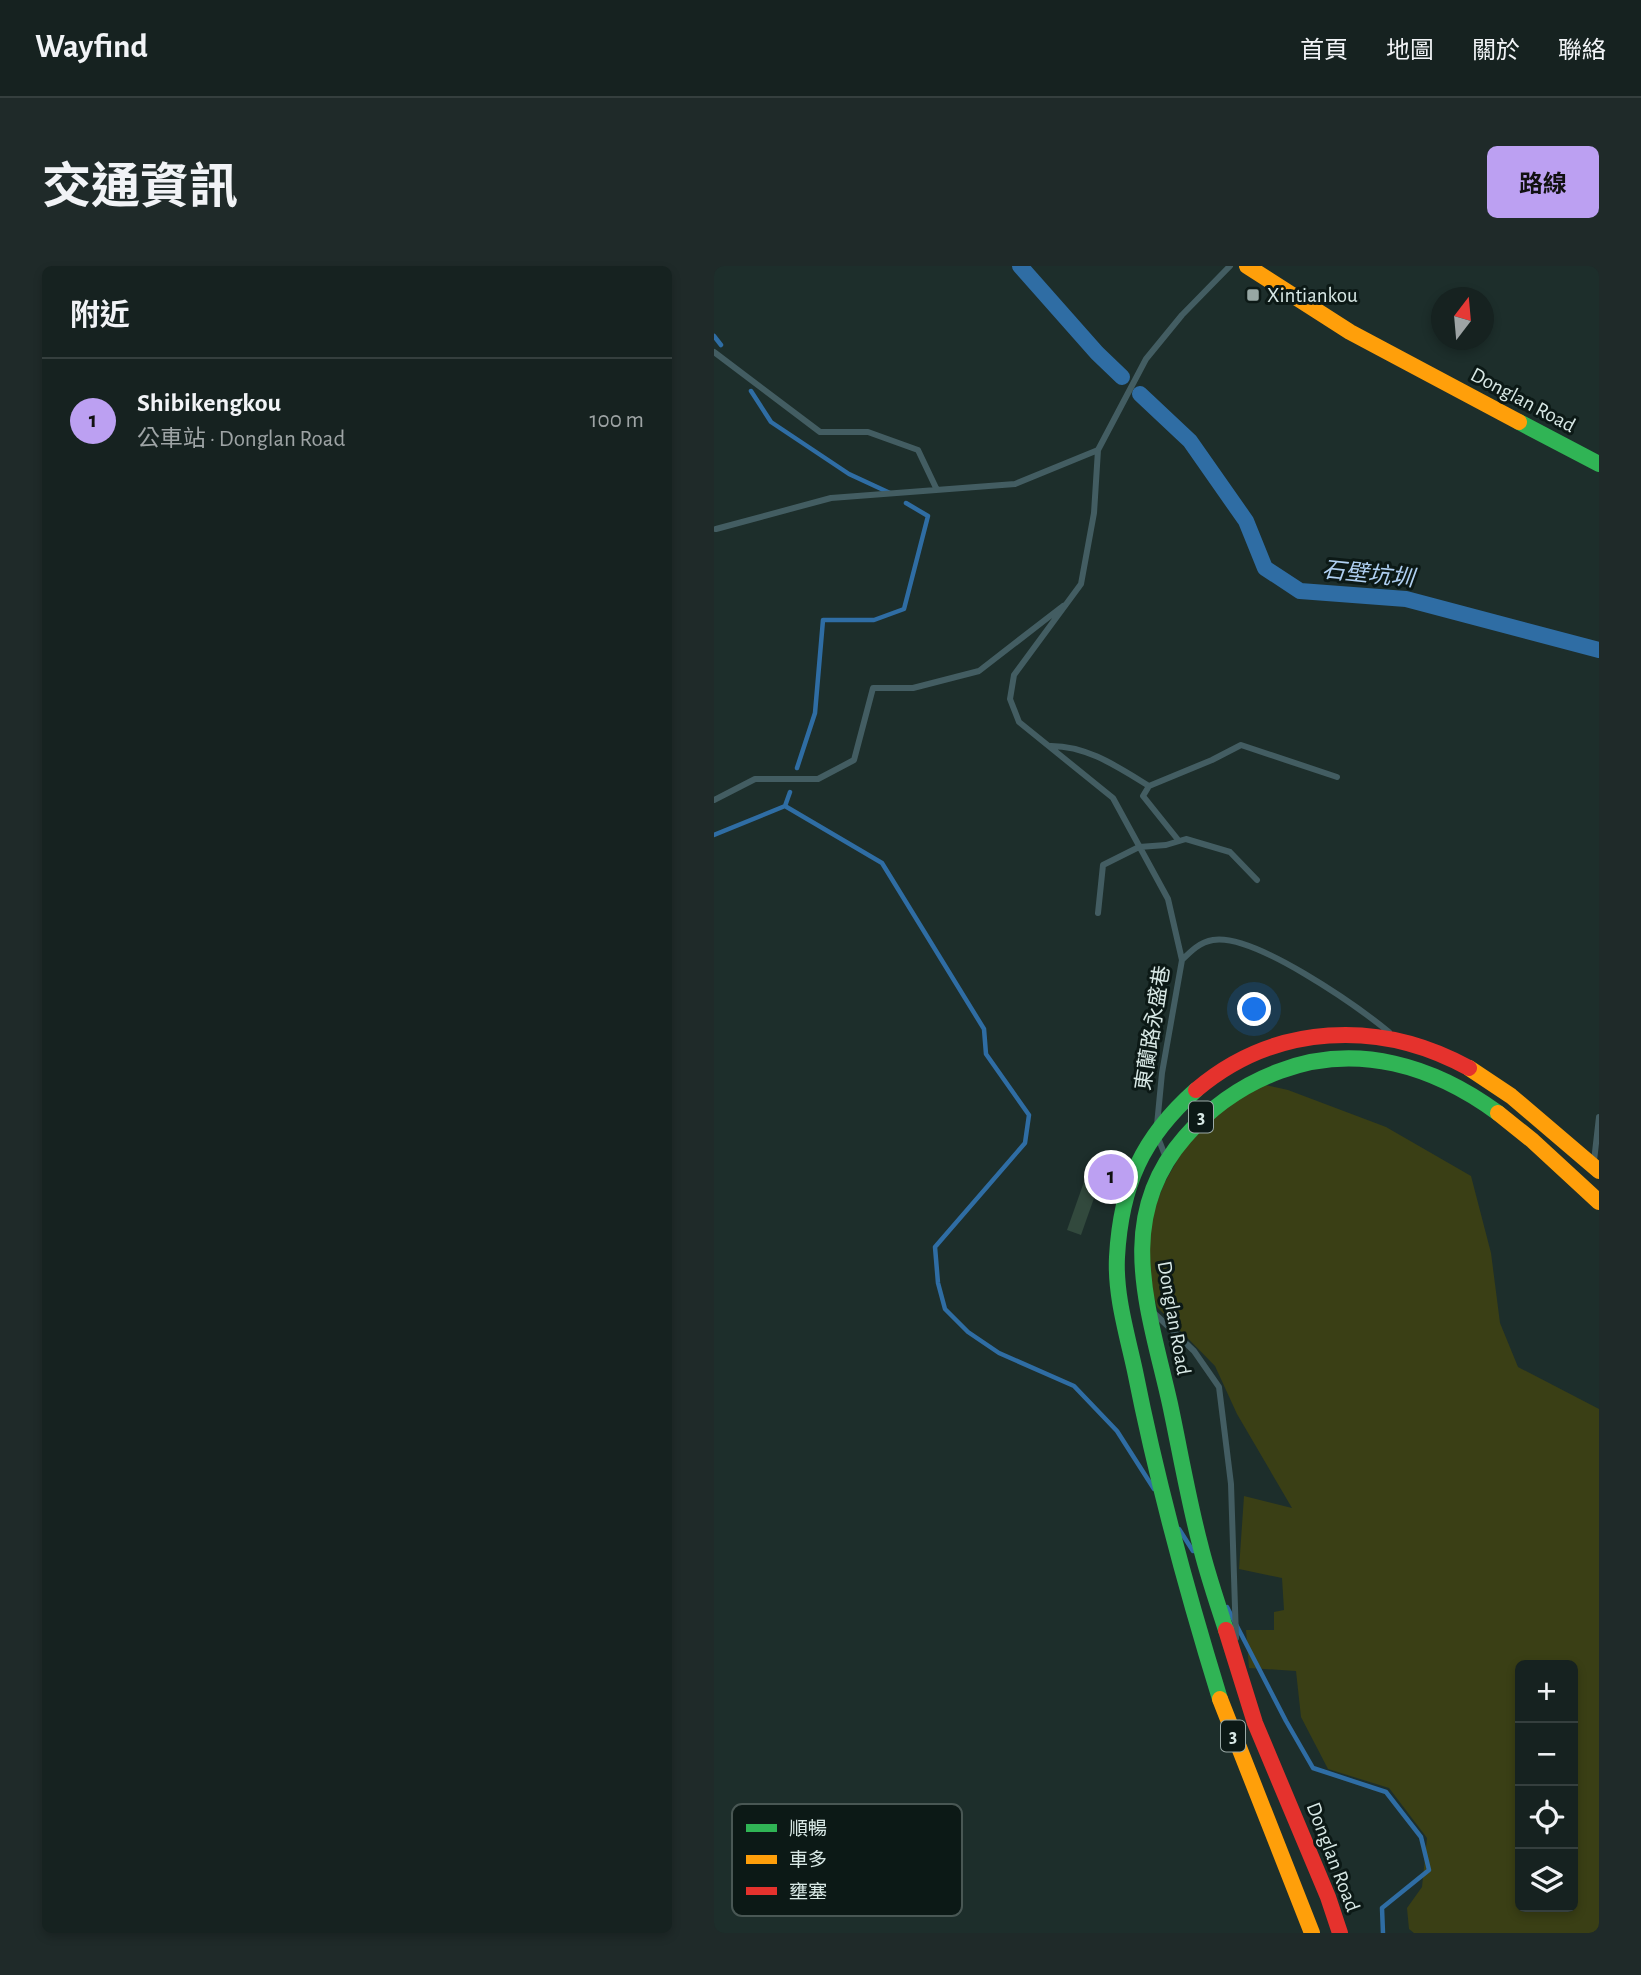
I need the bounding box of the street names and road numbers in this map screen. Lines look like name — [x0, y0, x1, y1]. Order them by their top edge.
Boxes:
street label: Donglan Road — [1467, 364, 1579, 436]
street label: 東蘭路永盛巷 — [1132, 964, 1173, 1092]
road number: 3 — [1189, 1102, 1213, 1132]
street label: Donglan Road — [1154, 1259, 1194, 1377]
road number: 3 — [1221, 1720, 1245, 1752]
street label: Donglan Road — [1303, 1799, 1364, 1915]

